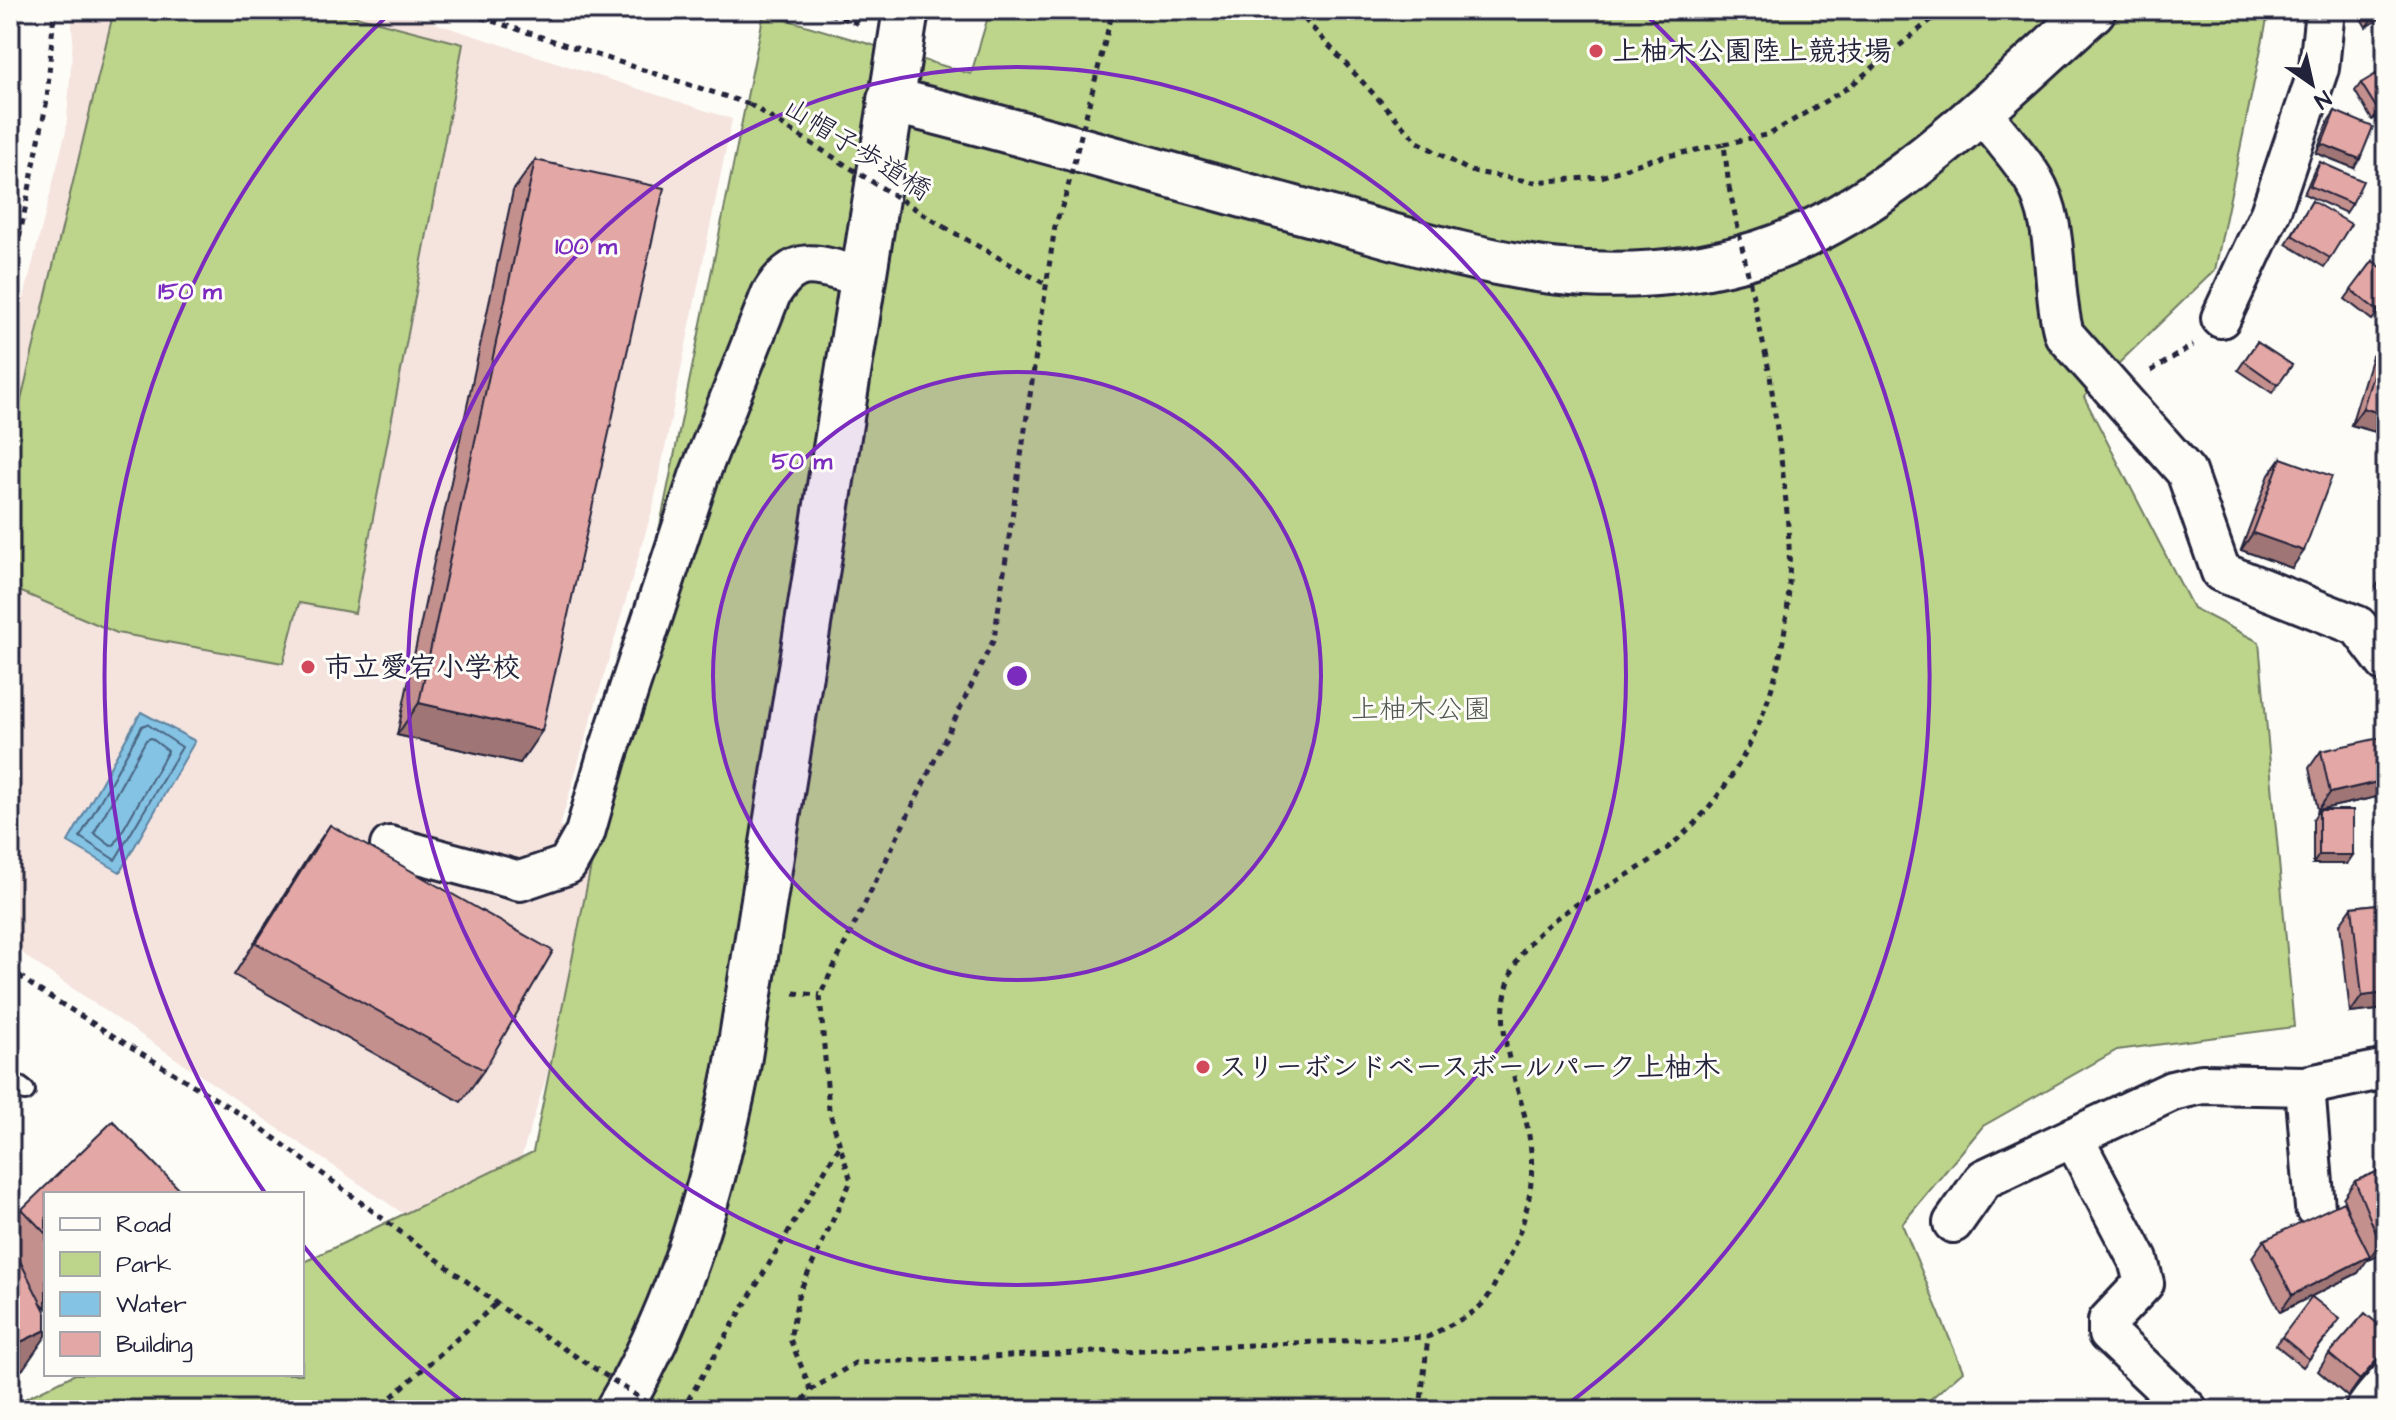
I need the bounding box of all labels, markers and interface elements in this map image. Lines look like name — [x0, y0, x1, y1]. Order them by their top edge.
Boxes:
place label: 上柚木公園陸上競技場 — [1612, 32, 1892, 71]
marker: 上柚木公園陸上競技場 — [1587, 42, 1605, 60]
north arrow — [2272, 44, 2352, 124]
text: N — [2308, 83, 2337, 116]
street label: 山帽子歩道橋 — [775, 88, 939, 210]
text: 100 m — [555, 230, 617, 264]
text: 150 m — [158, 275, 222, 309]
text: 50 m — [772, 445, 833, 479]
place label: 市立愛宕小学校 — [324, 648, 520, 687]
marker: 市立愛宕小学校 — [299, 658, 317, 676]
centre of rings — [1003, 662, 1031, 690]
park label: 上柚木公園 — [1351, 690, 1491, 729]
place label: スリーボンドベースボールパーク上柚木 — [1219, 1048, 1720, 1087]
marker: スリーボンドベースボールパーク上柚木 — [1194, 1058, 1212, 1076]
legend — [44, 1192, 304, 1376]
text: Road — [116, 1208, 171, 1242]
text: Park — [116, 1248, 172, 1282]
text: Water — [116, 1288, 187, 1322]
text: Building — [116, 1328, 193, 1363]

